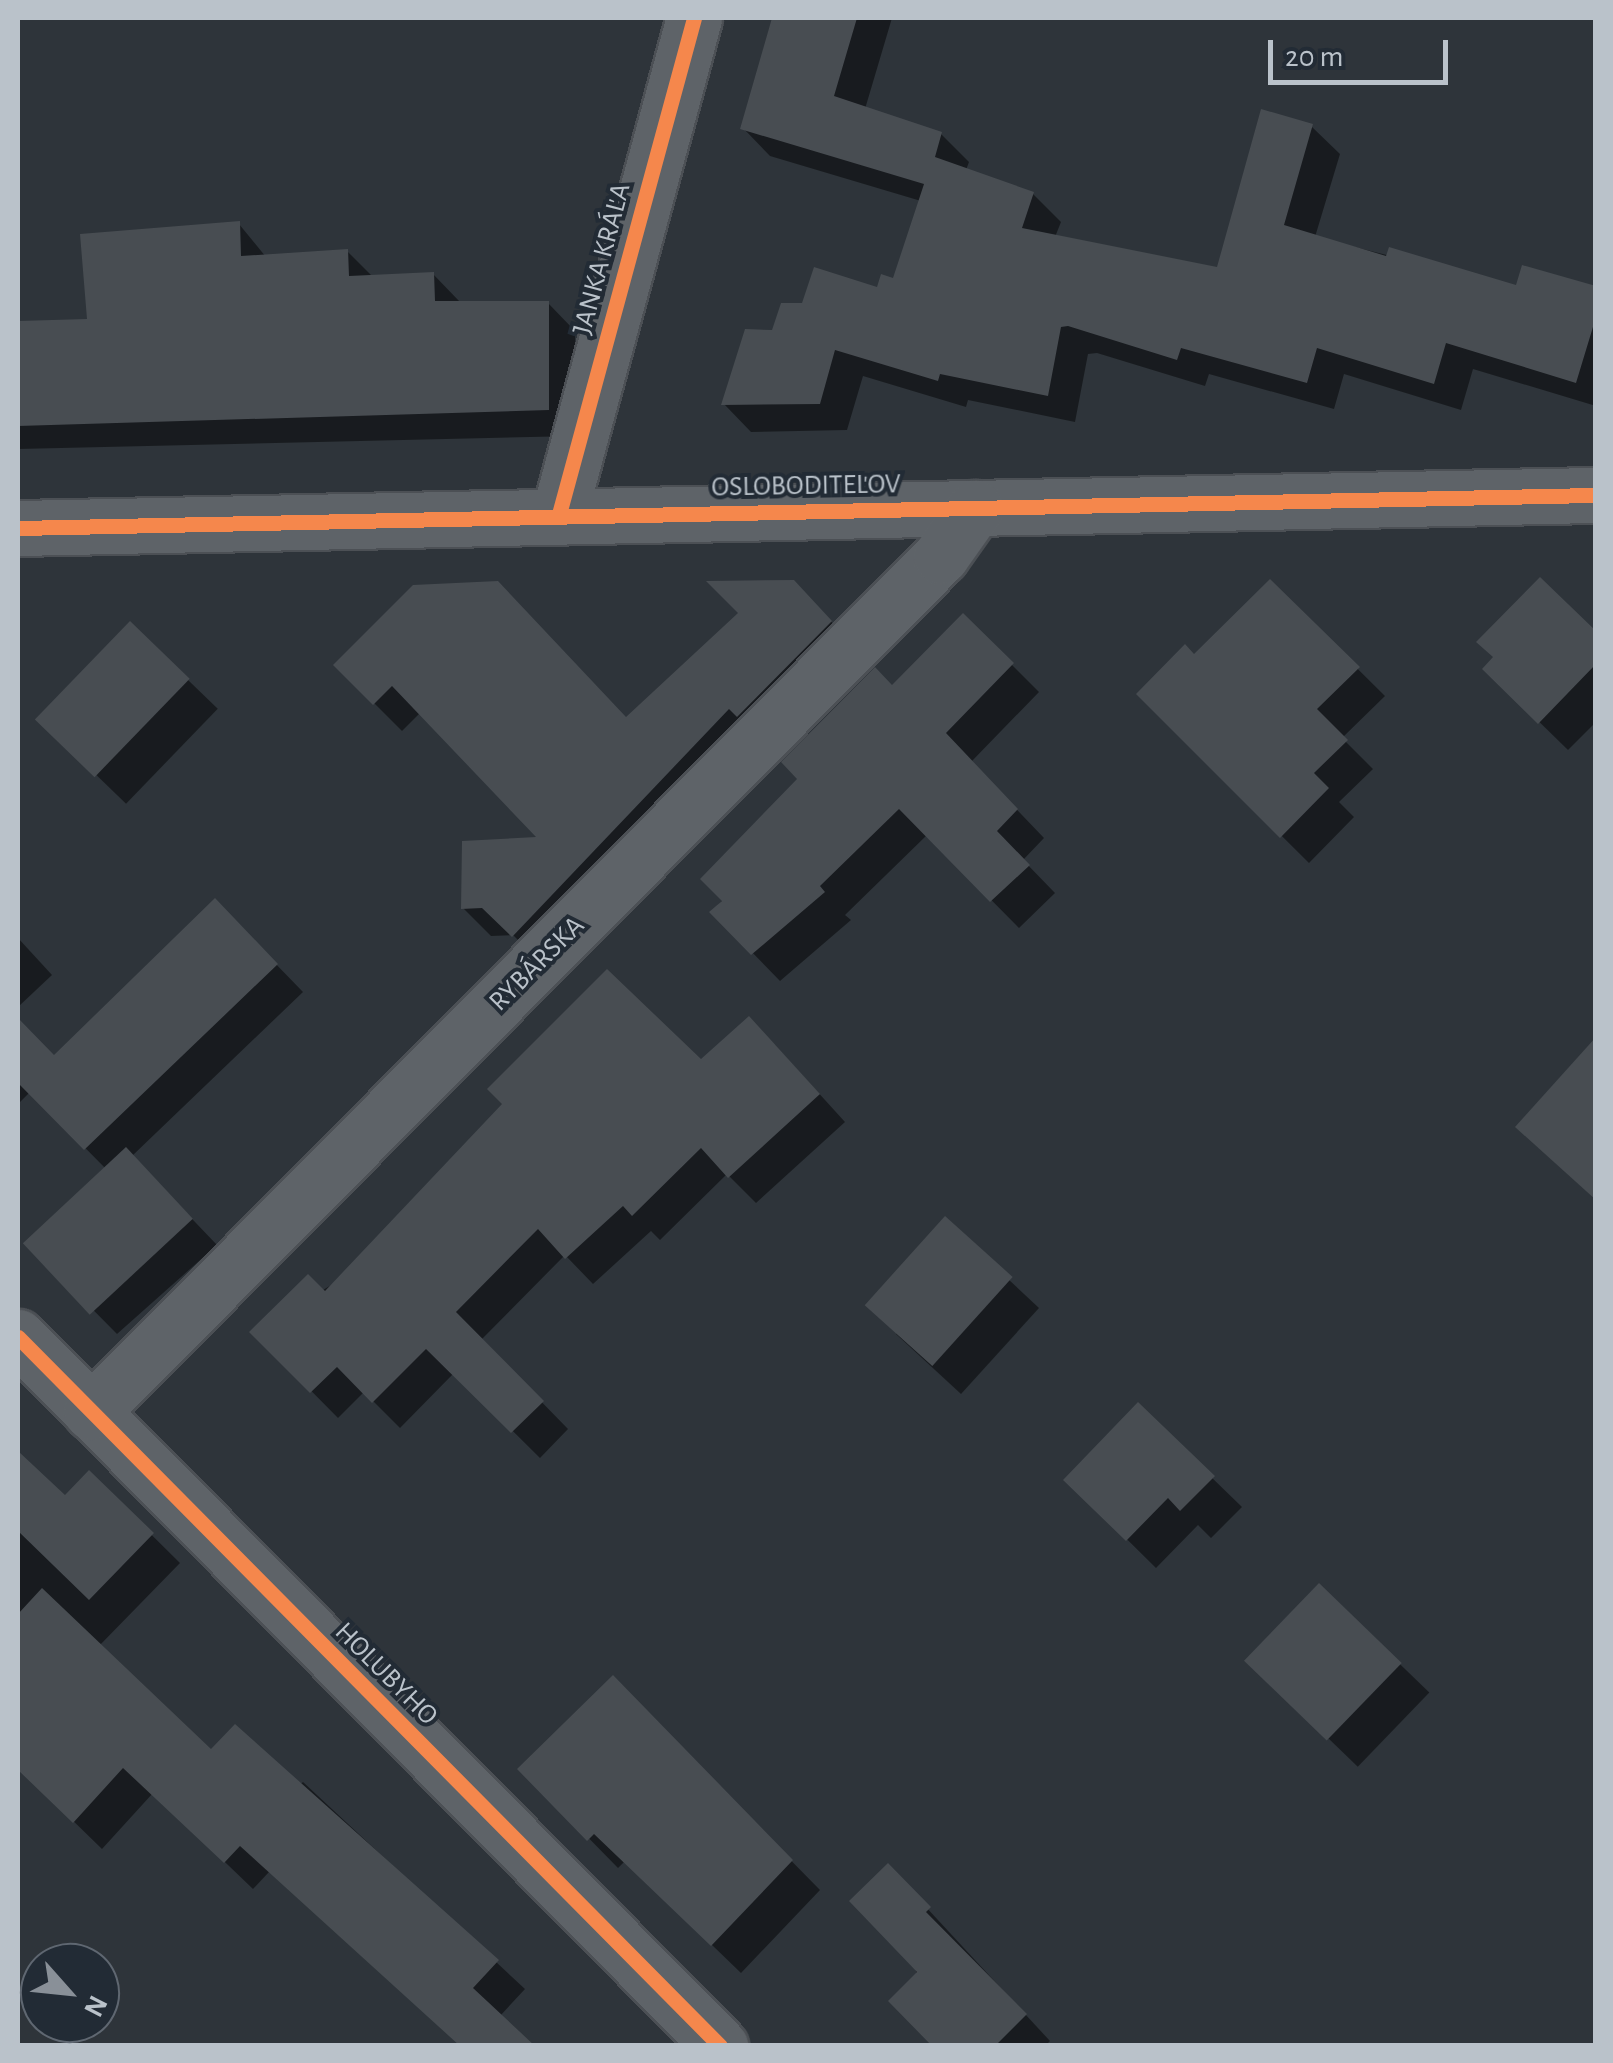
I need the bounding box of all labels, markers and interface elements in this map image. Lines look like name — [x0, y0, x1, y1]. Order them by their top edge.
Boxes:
scale bar — [1273, 20, 1453, 82]
text: 20 m — [1285, 42, 1343, 72]
street label: JANKA KRÁĽA — [566, 179, 638, 339]
street label: OSLOBODITEĽOV — [711, 468, 901, 504]
street label: RYBÁRSKA — [482, 909, 592, 1019]
street label: HOLUBYHO — [327, 1615, 445, 1733]
north arrow — [20, 1943, 120, 2043]
text: N — [78, 1991, 112, 2021]

